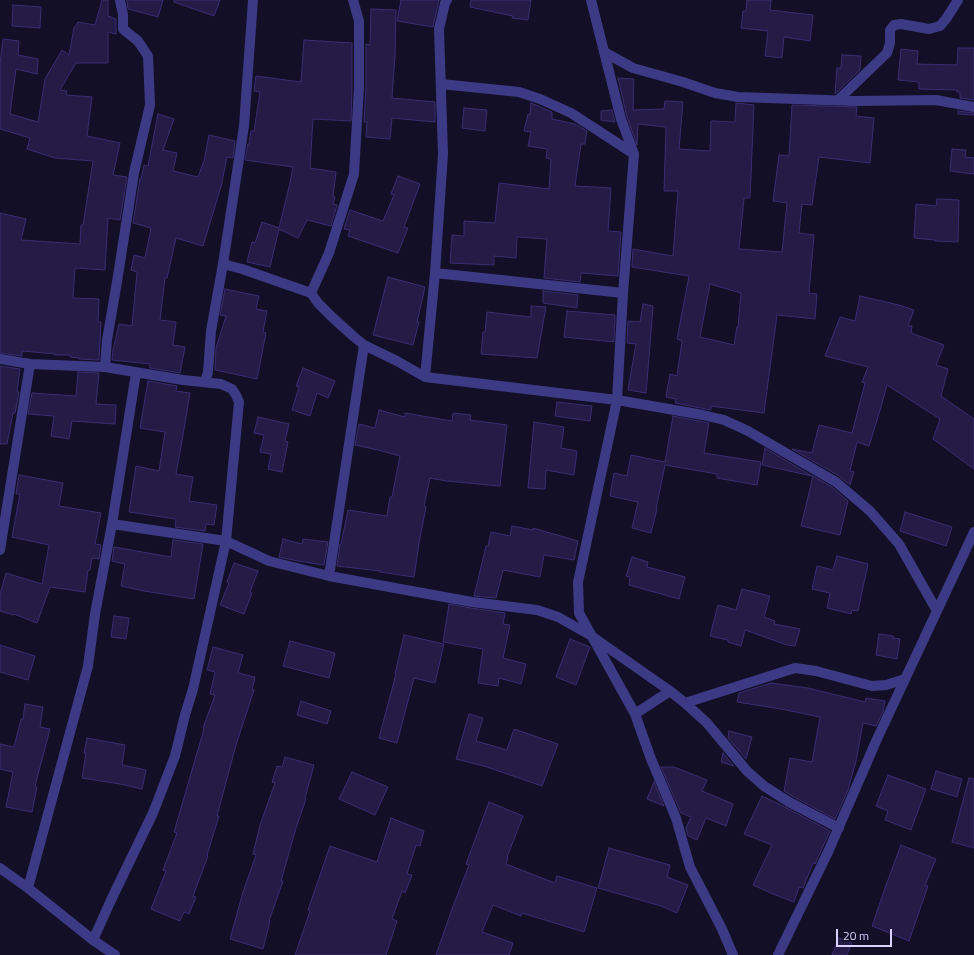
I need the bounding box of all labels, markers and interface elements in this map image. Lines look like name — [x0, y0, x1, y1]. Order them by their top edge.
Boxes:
scale bar — [838, 921, 894, 947]
text: 20 m — [843, 926, 869, 945]

